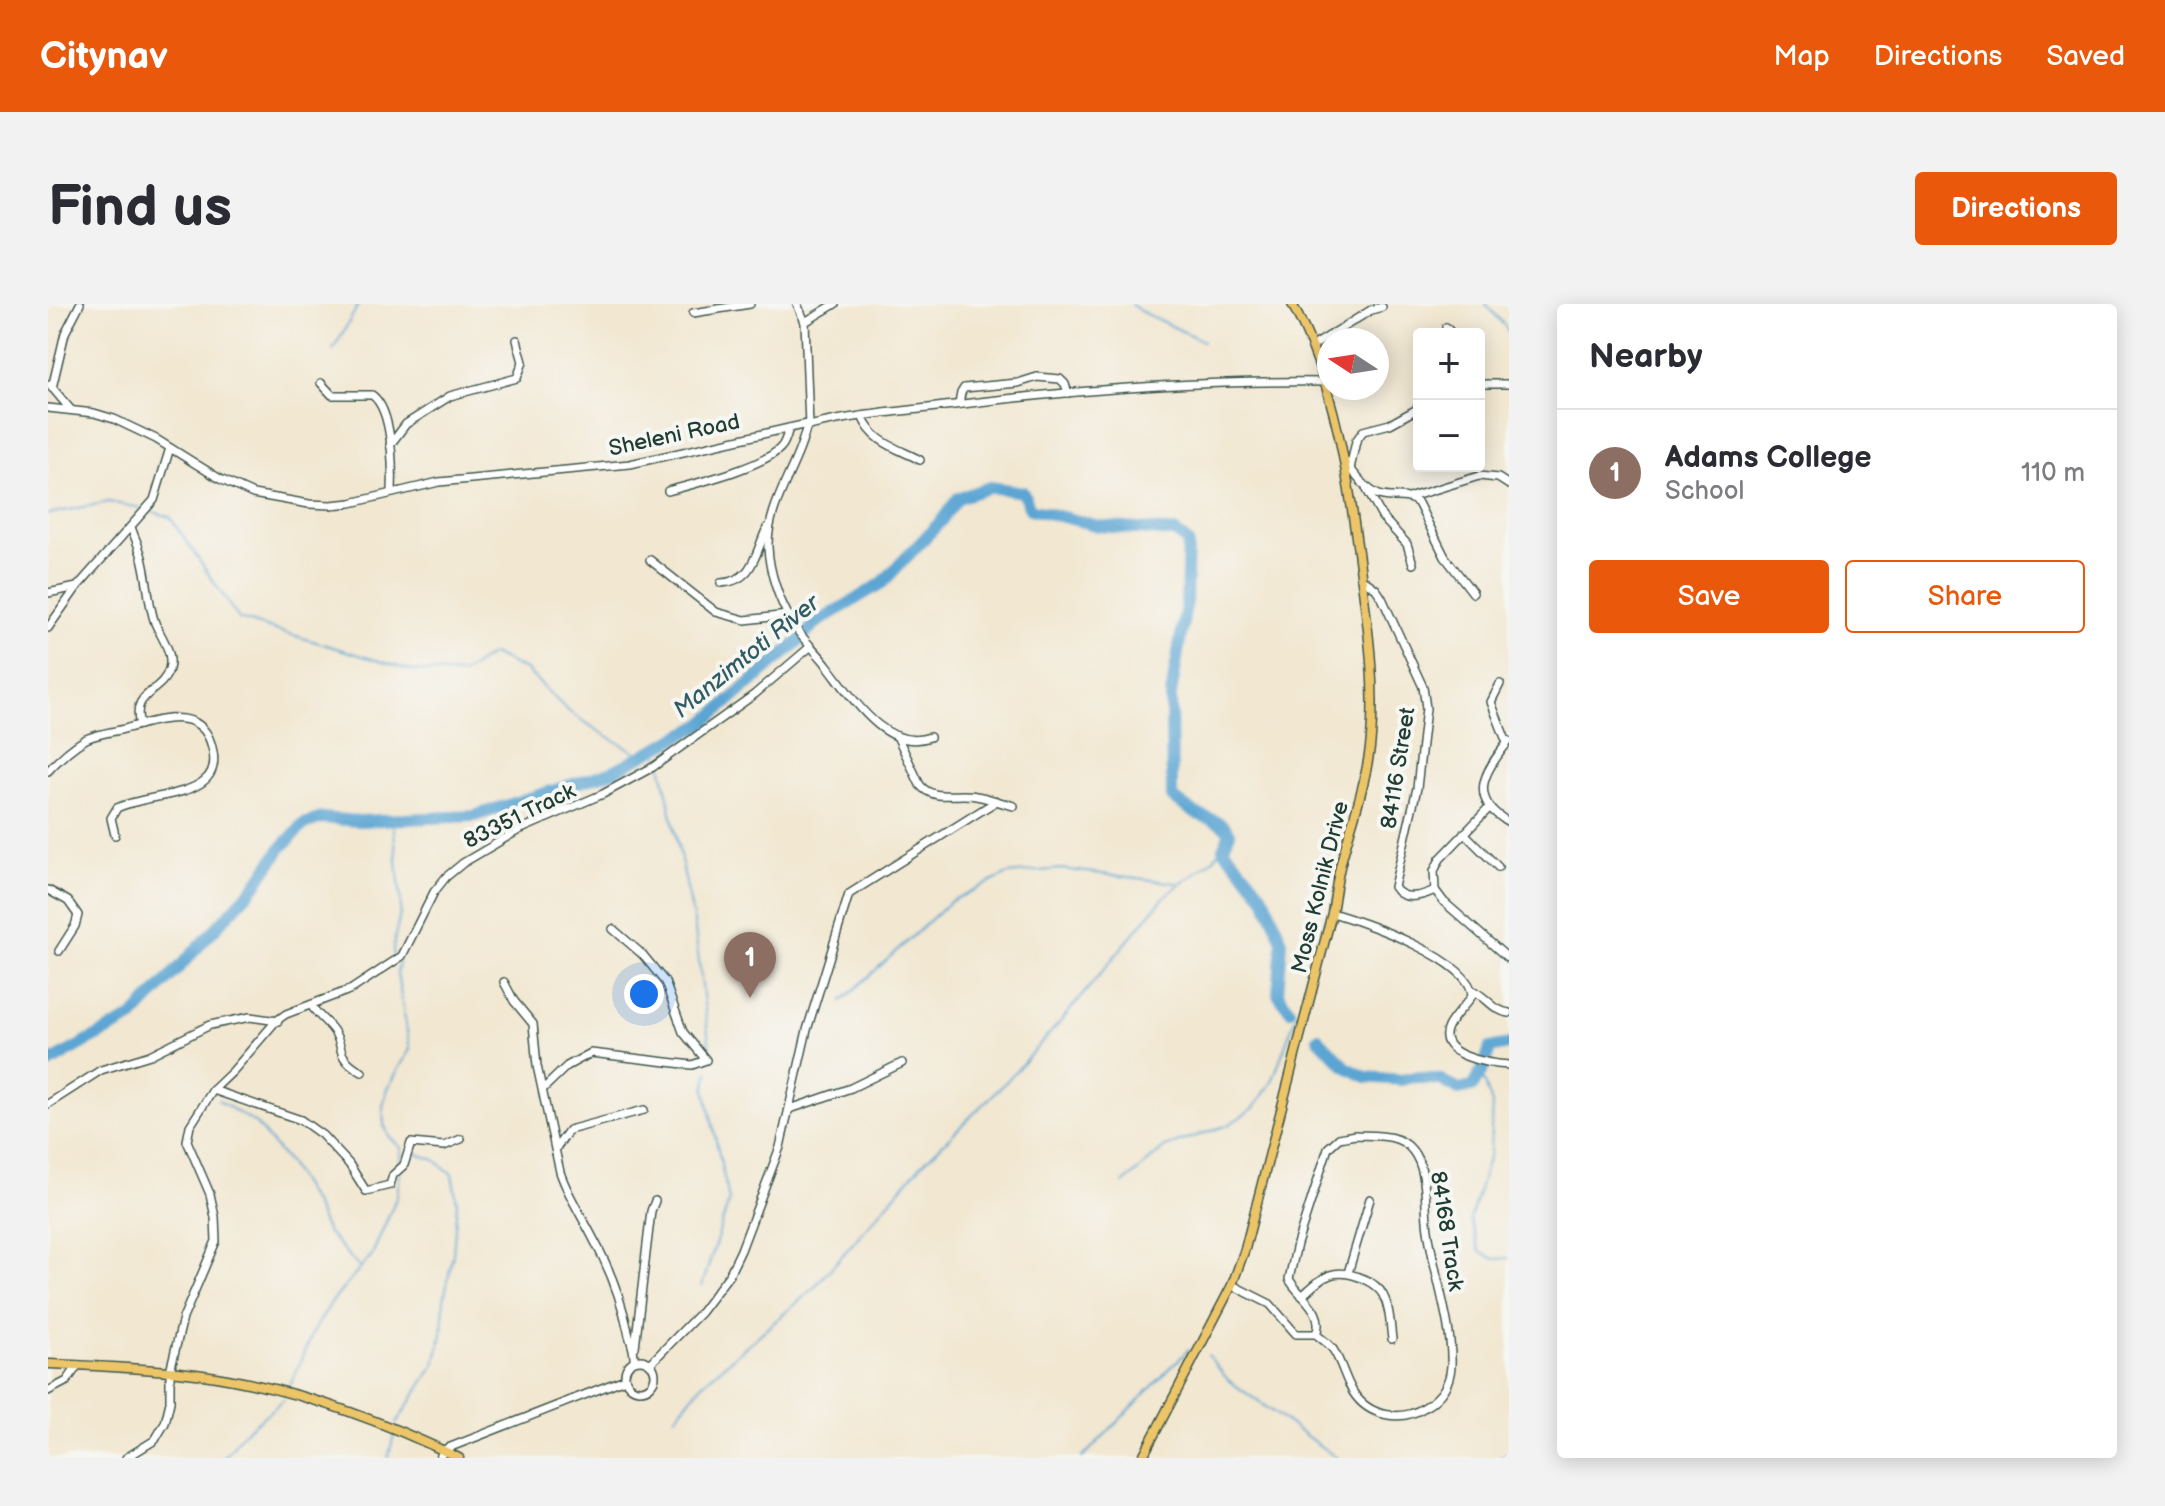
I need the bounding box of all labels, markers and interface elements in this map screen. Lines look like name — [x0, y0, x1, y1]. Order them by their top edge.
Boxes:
text: Citynav — [40, 34, 167, 79]
text: Map — [1773, 40, 1830, 73]
text: Directions — [1874, 40, 2002, 73]
text: Saved — [2046, 40, 2125, 73]
button: Directions — [1915, 172, 2117, 245]
text: Find us — [48, 175, 232, 242]
north arrow — [1317, 328, 1389, 400]
map controls — [1413, 328, 1485, 472]
button: + — [1413, 328, 1485, 400]
text: Nearby — [1589, 336, 1703, 377]
button: − — [1413, 400, 1485, 472]
street label: Sheleni Road — [606, 408, 742, 462]
text: Adams College — [1665, 440, 1872, 476]
text: 1 — [1610, 458, 1620, 489]
text: 110 m — [2021, 458, 2085, 489]
text: School — [1665, 476, 1744, 507]
button: Save — [1589, 560, 1829, 633]
button: Share — [1845, 560, 2085, 633]
water label: Manzimtoti River — [667, 587, 827, 724]
street label: 84116 Street — [1376, 705, 1421, 831]
street label: 83351 Track — [459, 778, 580, 855]
street label: Moss Kolnik Drive — [1286, 798, 1355, 976]
pin: 1 — [724, 932, 776, 998]
your location — [624, 974, 664, 1014]
street label: 84168 Track — [1424, 1169, 1469, 1293]

